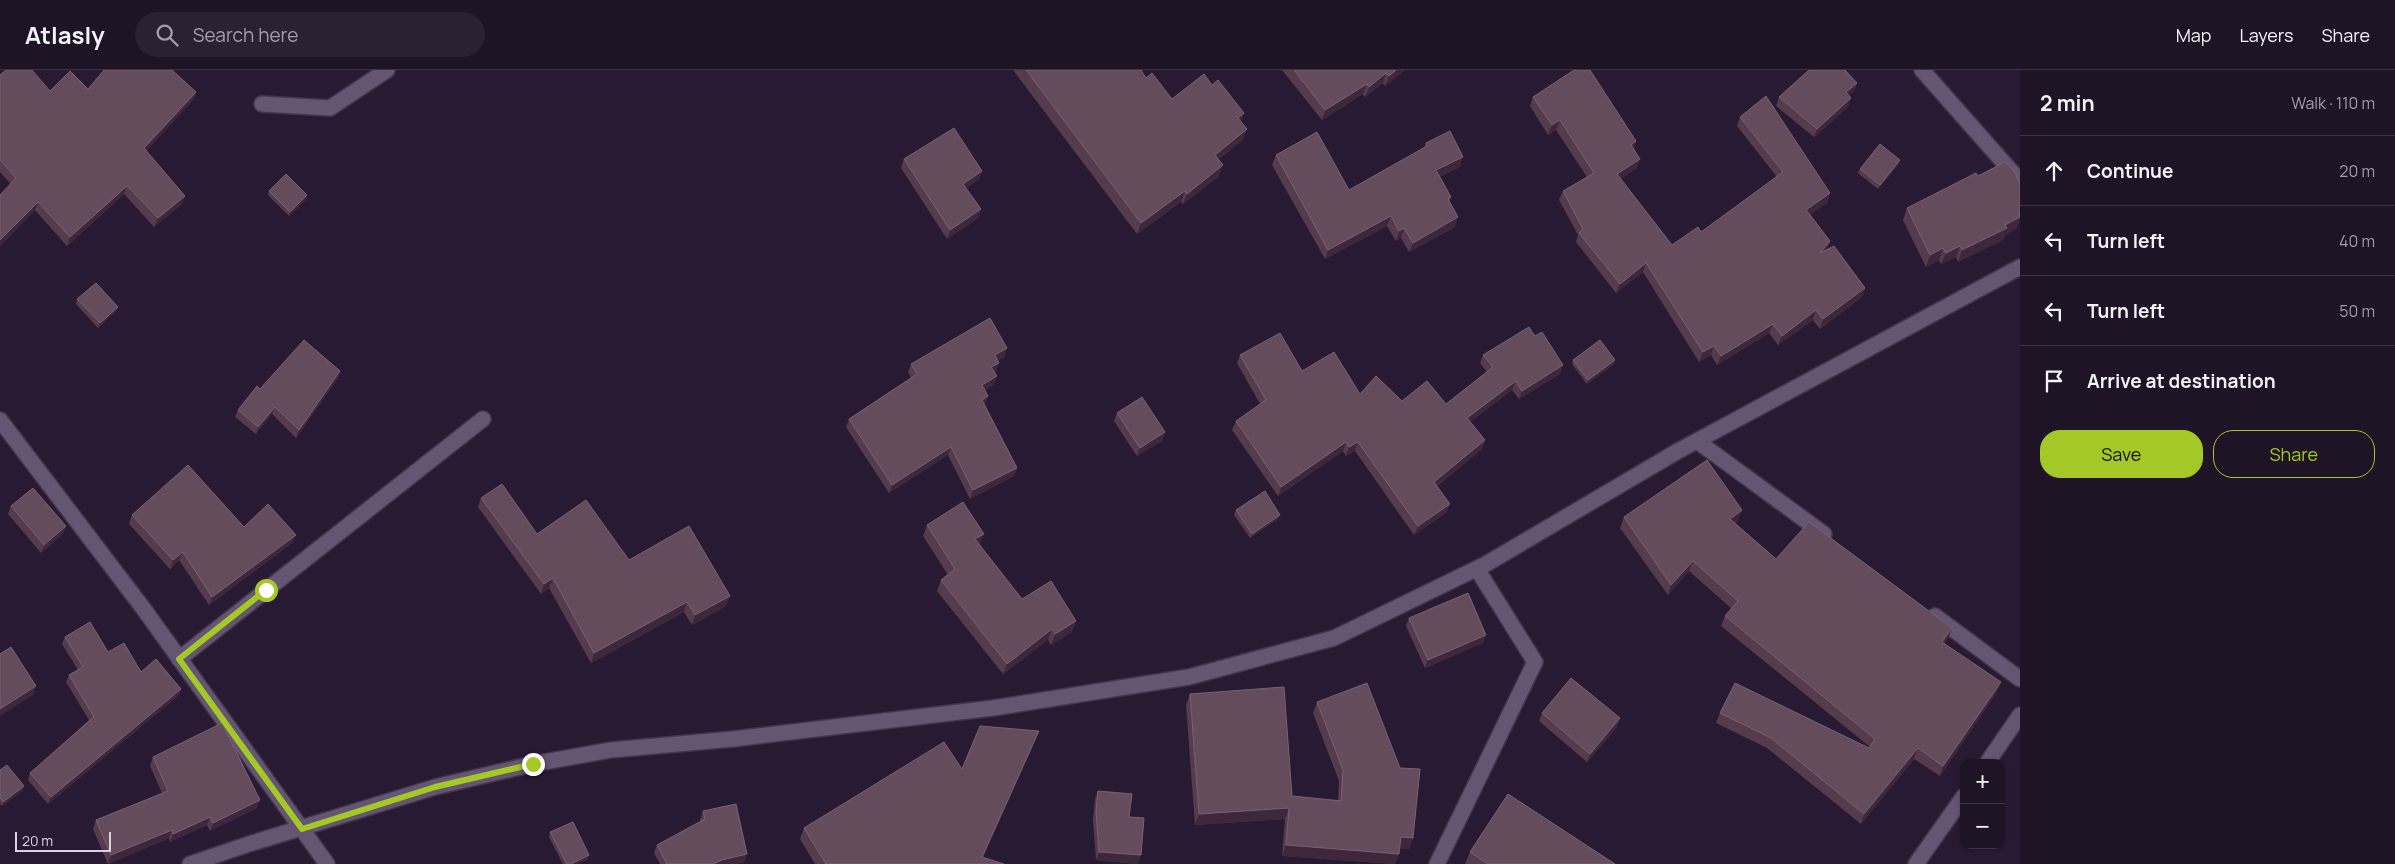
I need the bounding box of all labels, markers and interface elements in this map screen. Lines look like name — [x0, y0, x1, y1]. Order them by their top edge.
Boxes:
search box — [135, 12, 485, 57]
text: Atlasly — [25, 18, 105, 51]
icon: search — [153, 21, 181, 49]
text: Search here — [193, 22, 298, 48]
text: Map — [2176, 23, 2211, 47]
text: Layers — [2239, 23, 2293, 47]
text: Share — [2321, 23, 2370, 47]
text: 2 min — [2040, 89, 2095, 117]
text: Walk · 110 m — [2291, 92, 2375, 114]
icon: ahead — [2040, 157, 2068, 185]
text: Continue — [2087, 158, 2173, 184]
text: 20 m — [2339, 160, 2375, 182]
icon: left — [2040, 227, 2068, 255]
text: Turn left — [2087, 228, 2165, 254]
text: 40 m — [2339, 230, 2375, 252]
icon: left — [2040, 297, 2068, 325]
text: Turn left — [2087, 298, 2165, 324]
text: 50 m — [2339, 300, 2375, 322]
icon: arrive — [2040, 367, 2068, 395]
text: Arrive at destination — [2087, 368, 2276, 394]
button: Save — [2040, 430, 2203, 478]
button: Share — [2213, 430, 2375, 478]
route start — [255, 579, 278, 602]
route end — [522, 753, 545, 776]
map controls — [1960, 759, 2005, 849]
button: + — [1960, 759, 2005, 804]
button: − — [1960, 804, 2005, 849]
scale bar — [15, 829, 111, 852]
text: 20 m — [22, 831, 53, 850]

